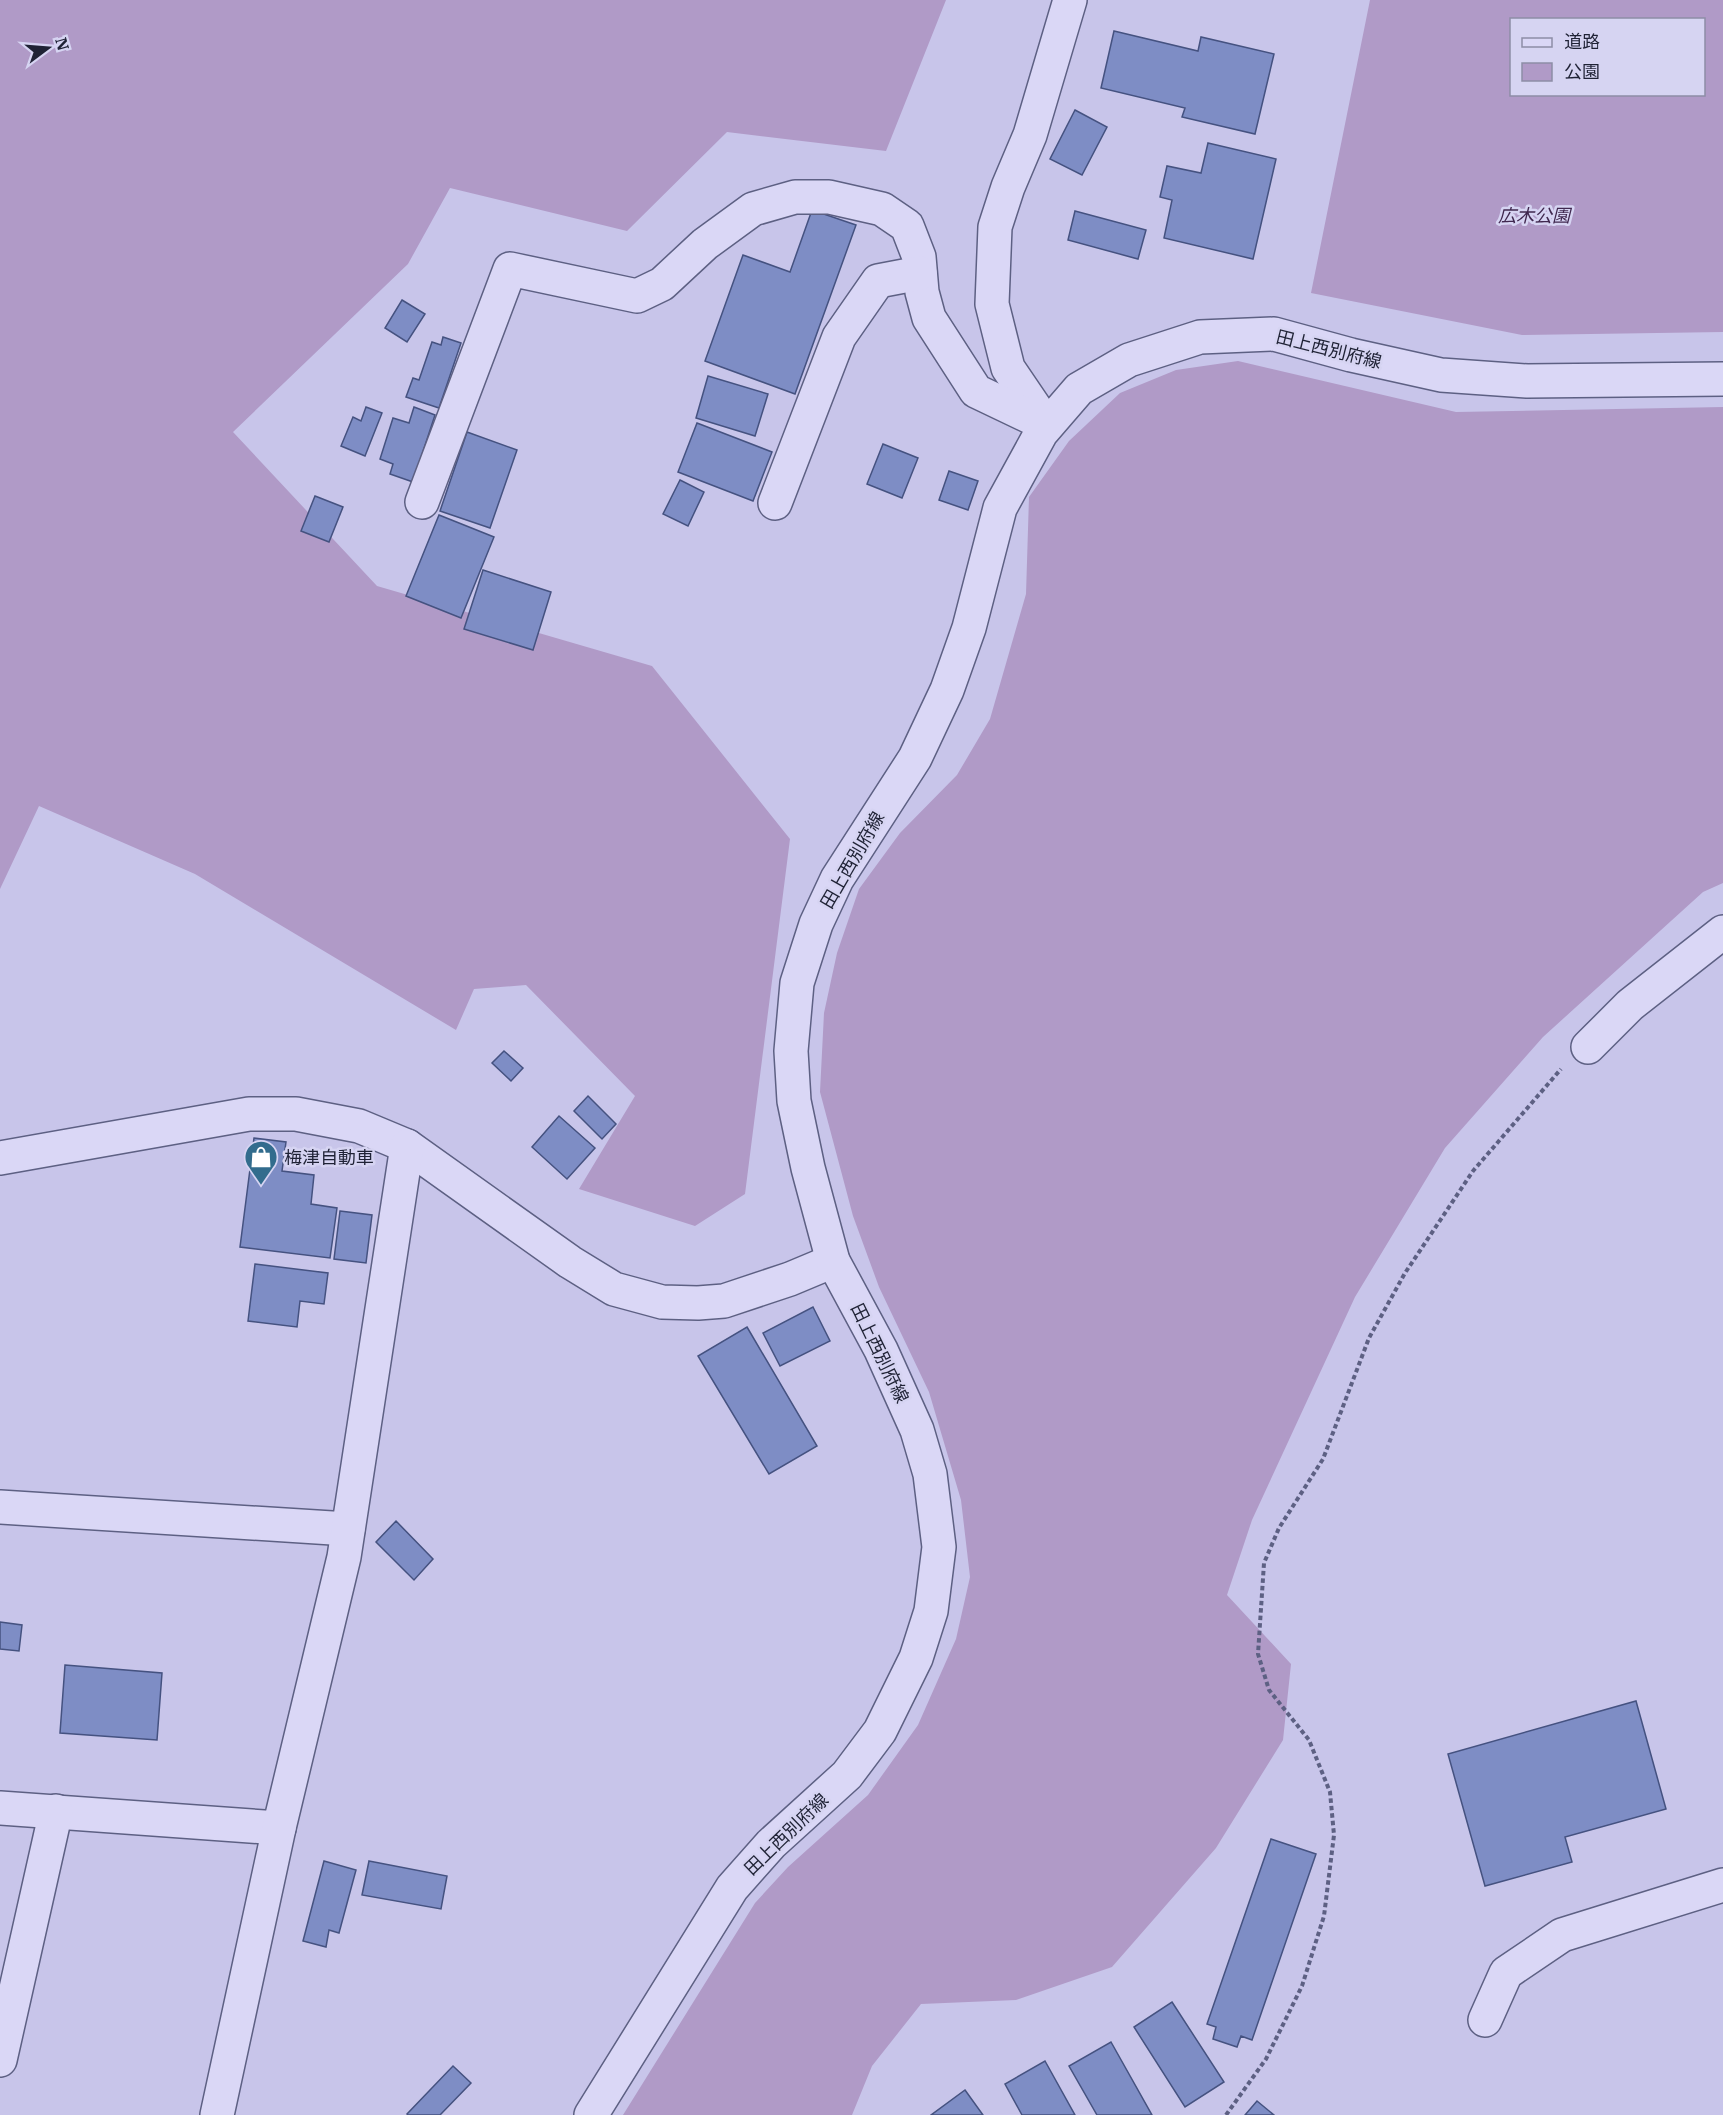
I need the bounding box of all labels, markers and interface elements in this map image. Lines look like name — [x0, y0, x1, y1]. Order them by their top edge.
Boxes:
north arrow — [18, 18, 78, 78]
legend — [1510, 18, 1705, 96]
text: 道路 — [1564, 30, 1600, 53]
text: N — [51, 35, 74, 53]
text: 公園 — [1564, 60, 1600, 83]
park label: 広木公園 — [1498, 204, 1573, 227]
street label: 田上西別府線 — [1274, 325, 1384, 373]
street label: 田上西別府線 — [815, 807, 889, 913]
shop icon: 梅津自動車 — [243, 1139, 279, 1186]
place label: 梅津自動車 — [284, 1146, 374, 1169]
street label: 田上西別府線 — [846, 1299, 914, 1407]
street label: 田上西別府線 — [739, 1788, 833, 1880]

